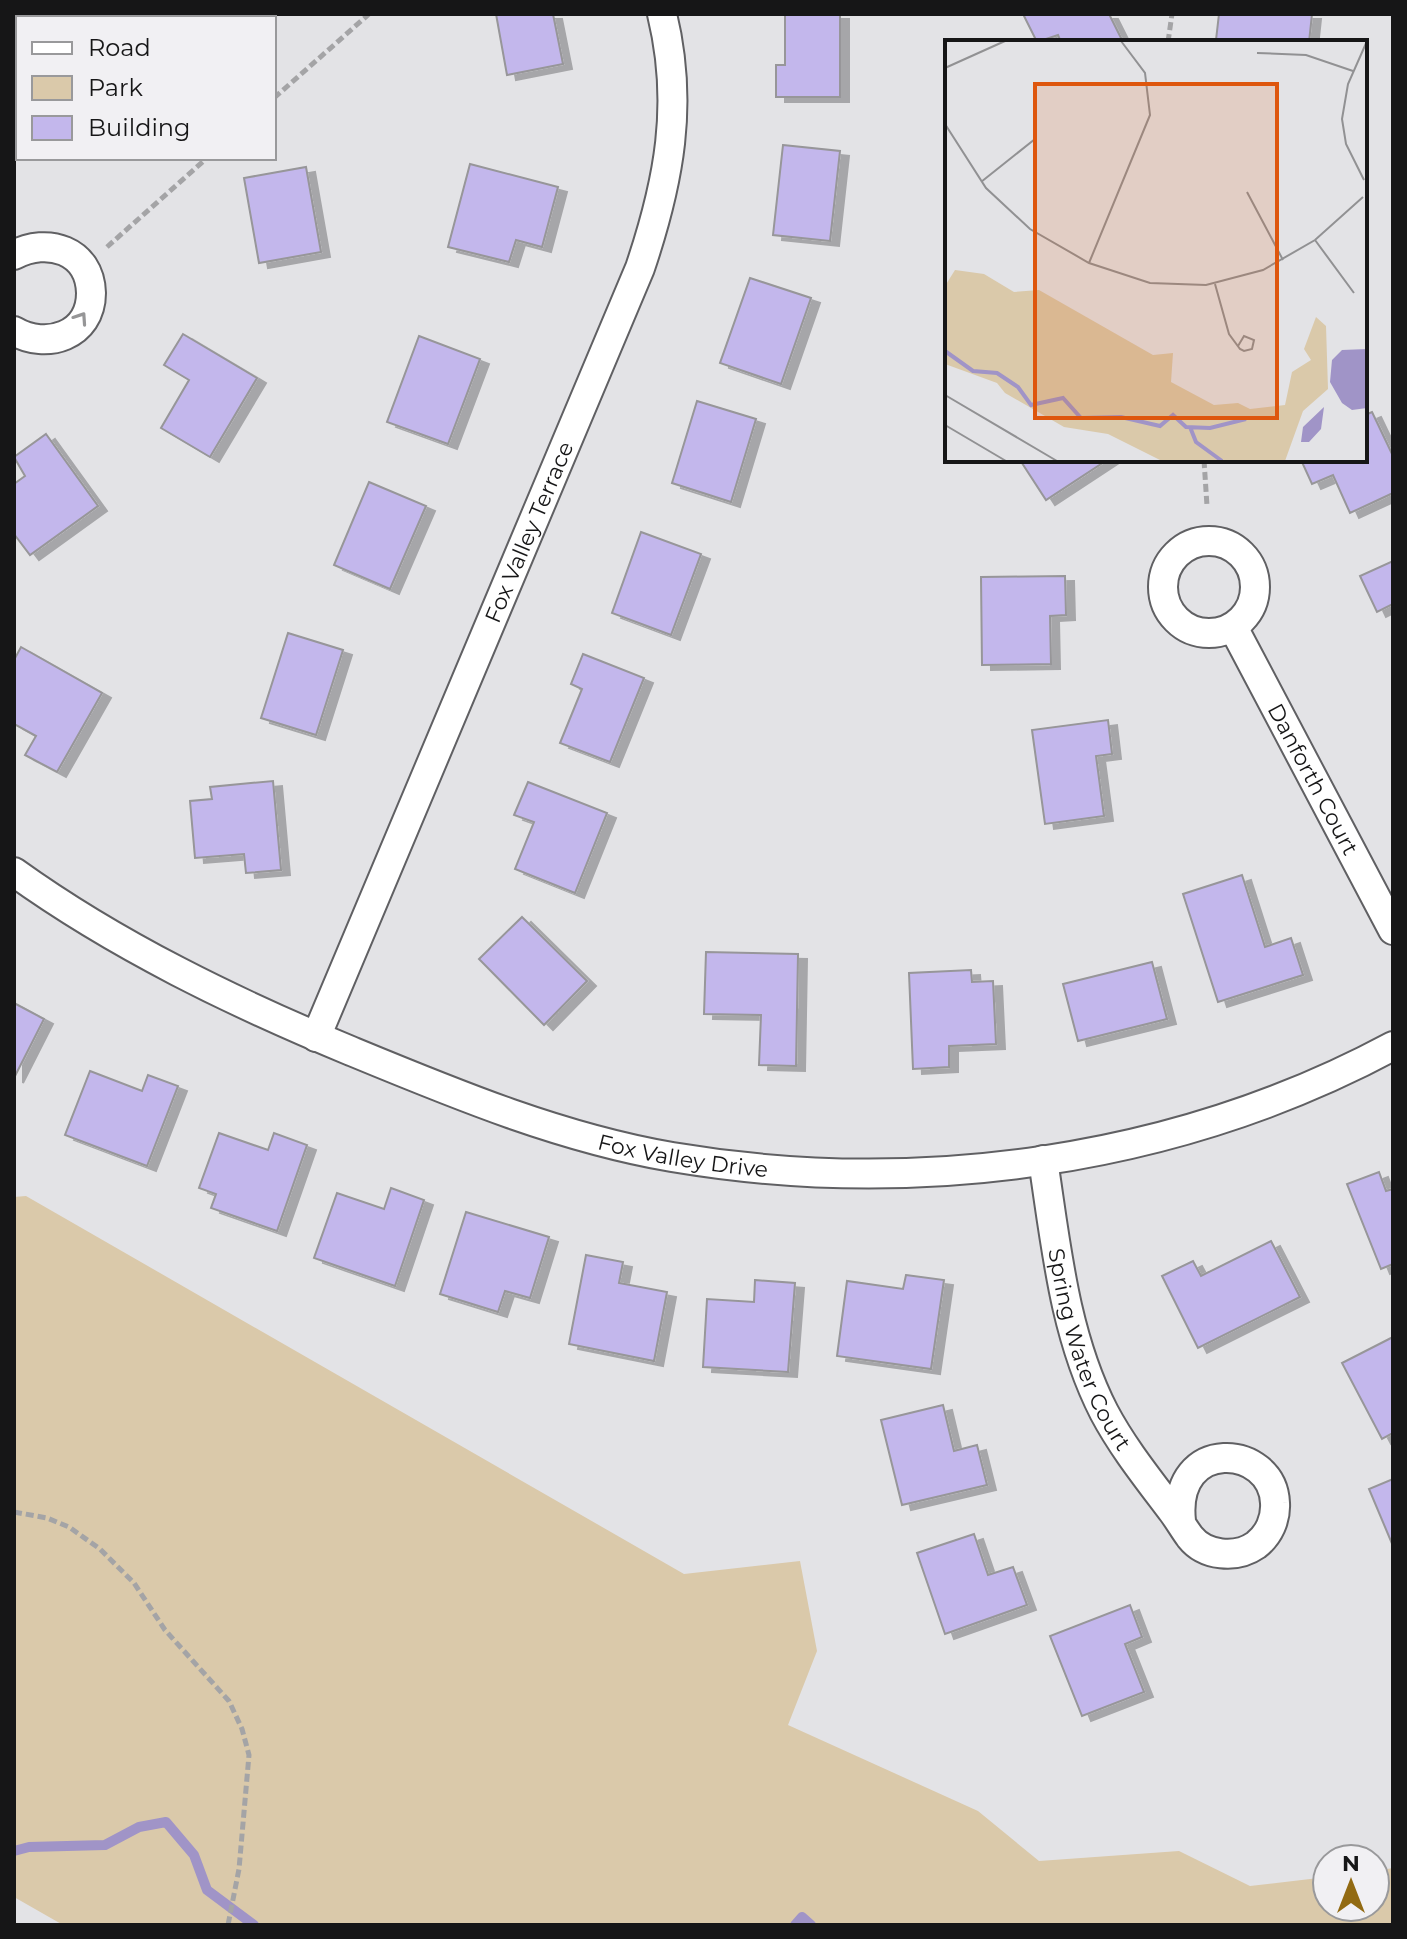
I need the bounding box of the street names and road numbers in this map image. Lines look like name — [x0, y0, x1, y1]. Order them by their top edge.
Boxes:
street label: Fox Valley Terrace — [479, 437, 579, 627]
street label: Danforth Court — [1262, 699, 1364, 860]
street label: Fox Valley Drive — [595, 1128, 769, 1183]
street label: Spring Water Court — [1042, 1246, 1137, 1456]

